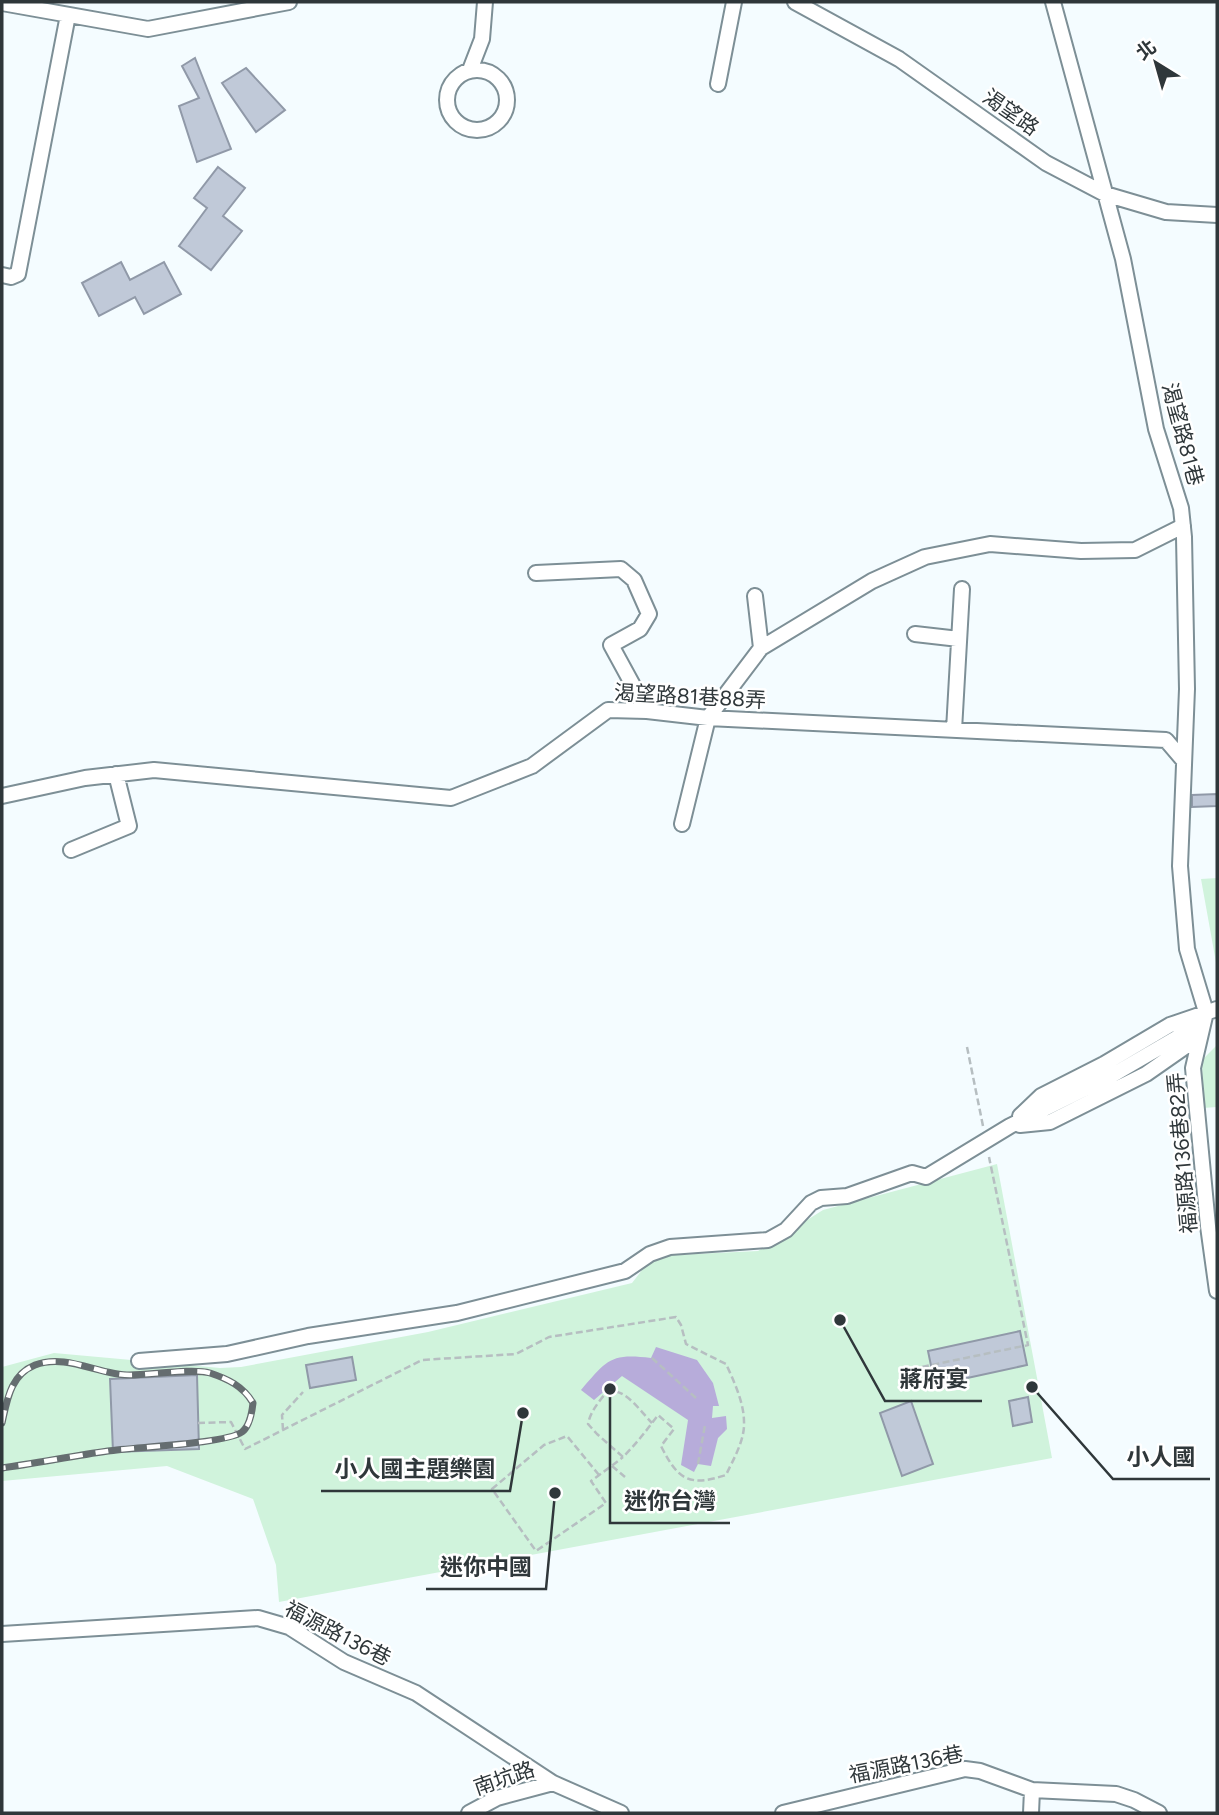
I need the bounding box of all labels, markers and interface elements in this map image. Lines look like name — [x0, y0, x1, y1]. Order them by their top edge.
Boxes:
north arrow — [1121, 28, 1191, 98]
text: 北 — [1132, 35, 1161, 65]
street label: 渴望路 — [978, 84, 1044, 140]
street label: 渴望路81巷 — [1157, 380, 1209, 488]
street label: 渴望路81巷88弄 — [613, 680, 767, 712]
street label: 福源路136巷82弄 — [1163, 1071, 1201, 1235]
callout: 蔣府宴 — [885, 1357, 982, 1401]
text: 蔣府宴 — [900, 1365, 969, 1393]
callout: 小人國 — [1113, 1435, 1210, 1479]
text: 小人國 — [1127, 1443, 1196, 1471]
callout: 小人國主題樂園 — [321, 1447, 510, 1491]
text: 小人國主題樂園 — [335, 1455, 496, 1483]
callout: 迷你台灣 — [610, 1479, 730, 1523]
text: 迷你台灣 — [624, 1487, 716, 1515]
callout: 迷你中國 — [426, 1545, 546, 1589]
text: 迷你中國 — [440, 1553, 532, 1581]
street label: 福源路136巷 — [281, 1596, 395, 1670]
street label: 福源路136巷 — [847, 1741, 965, 1787]
street label: 南坑路 — [470, 1756, 538, 1800]

